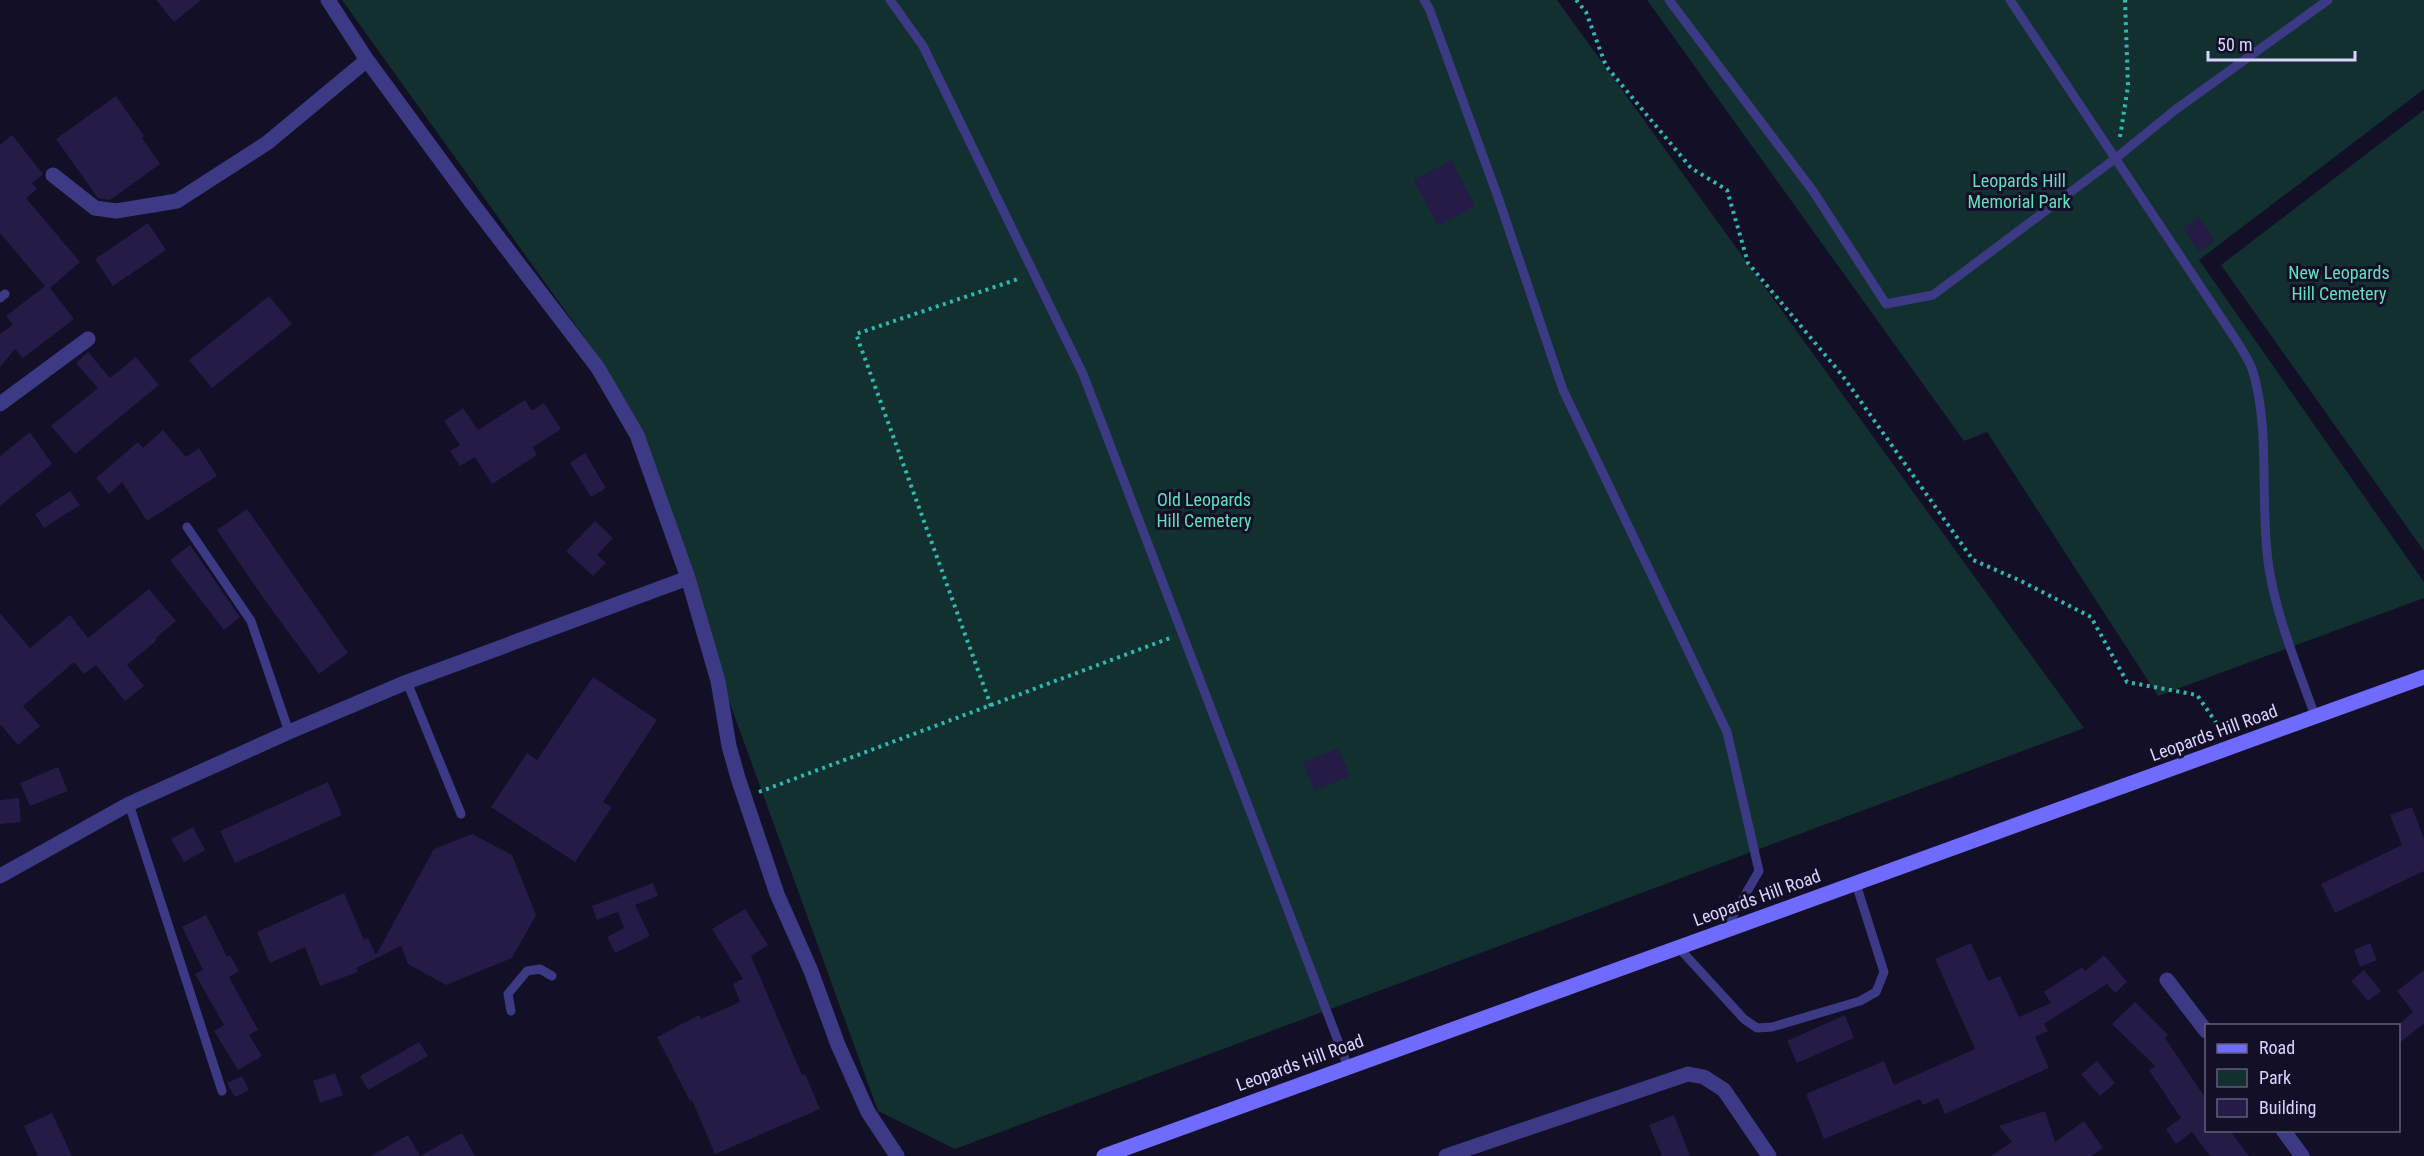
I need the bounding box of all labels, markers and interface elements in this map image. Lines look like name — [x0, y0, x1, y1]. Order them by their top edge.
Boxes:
scale bar — [2208, 24, 2355, 62]
text: 50 m — [2217, 34, 2252, 55]
park label: Leopards Hill Memorial Park — [1967, 170, 2071, 212]
park label: New Leopards Hill Cemetery — [2288, 262, 2390, 304]
park label: Old Leopards Hill Cemetery — [1156, 489, 1252, 531]
street label: Leopards Hill Road — [2147, 700, 2280, 765]
street label: Leopards Hill Road — [1690, 865, 1823, 930]
legend — [2205, 1024, 2400, 1132]
street label: Leopards Hill Road — [1233, 1030, 1366, 1095]
text: Road — [2259, 1037, 2295, 1058]
text: Park — [2259, 1067, 2291, 1088]
text: Building — [2259, 1097, 2316, 1118]

